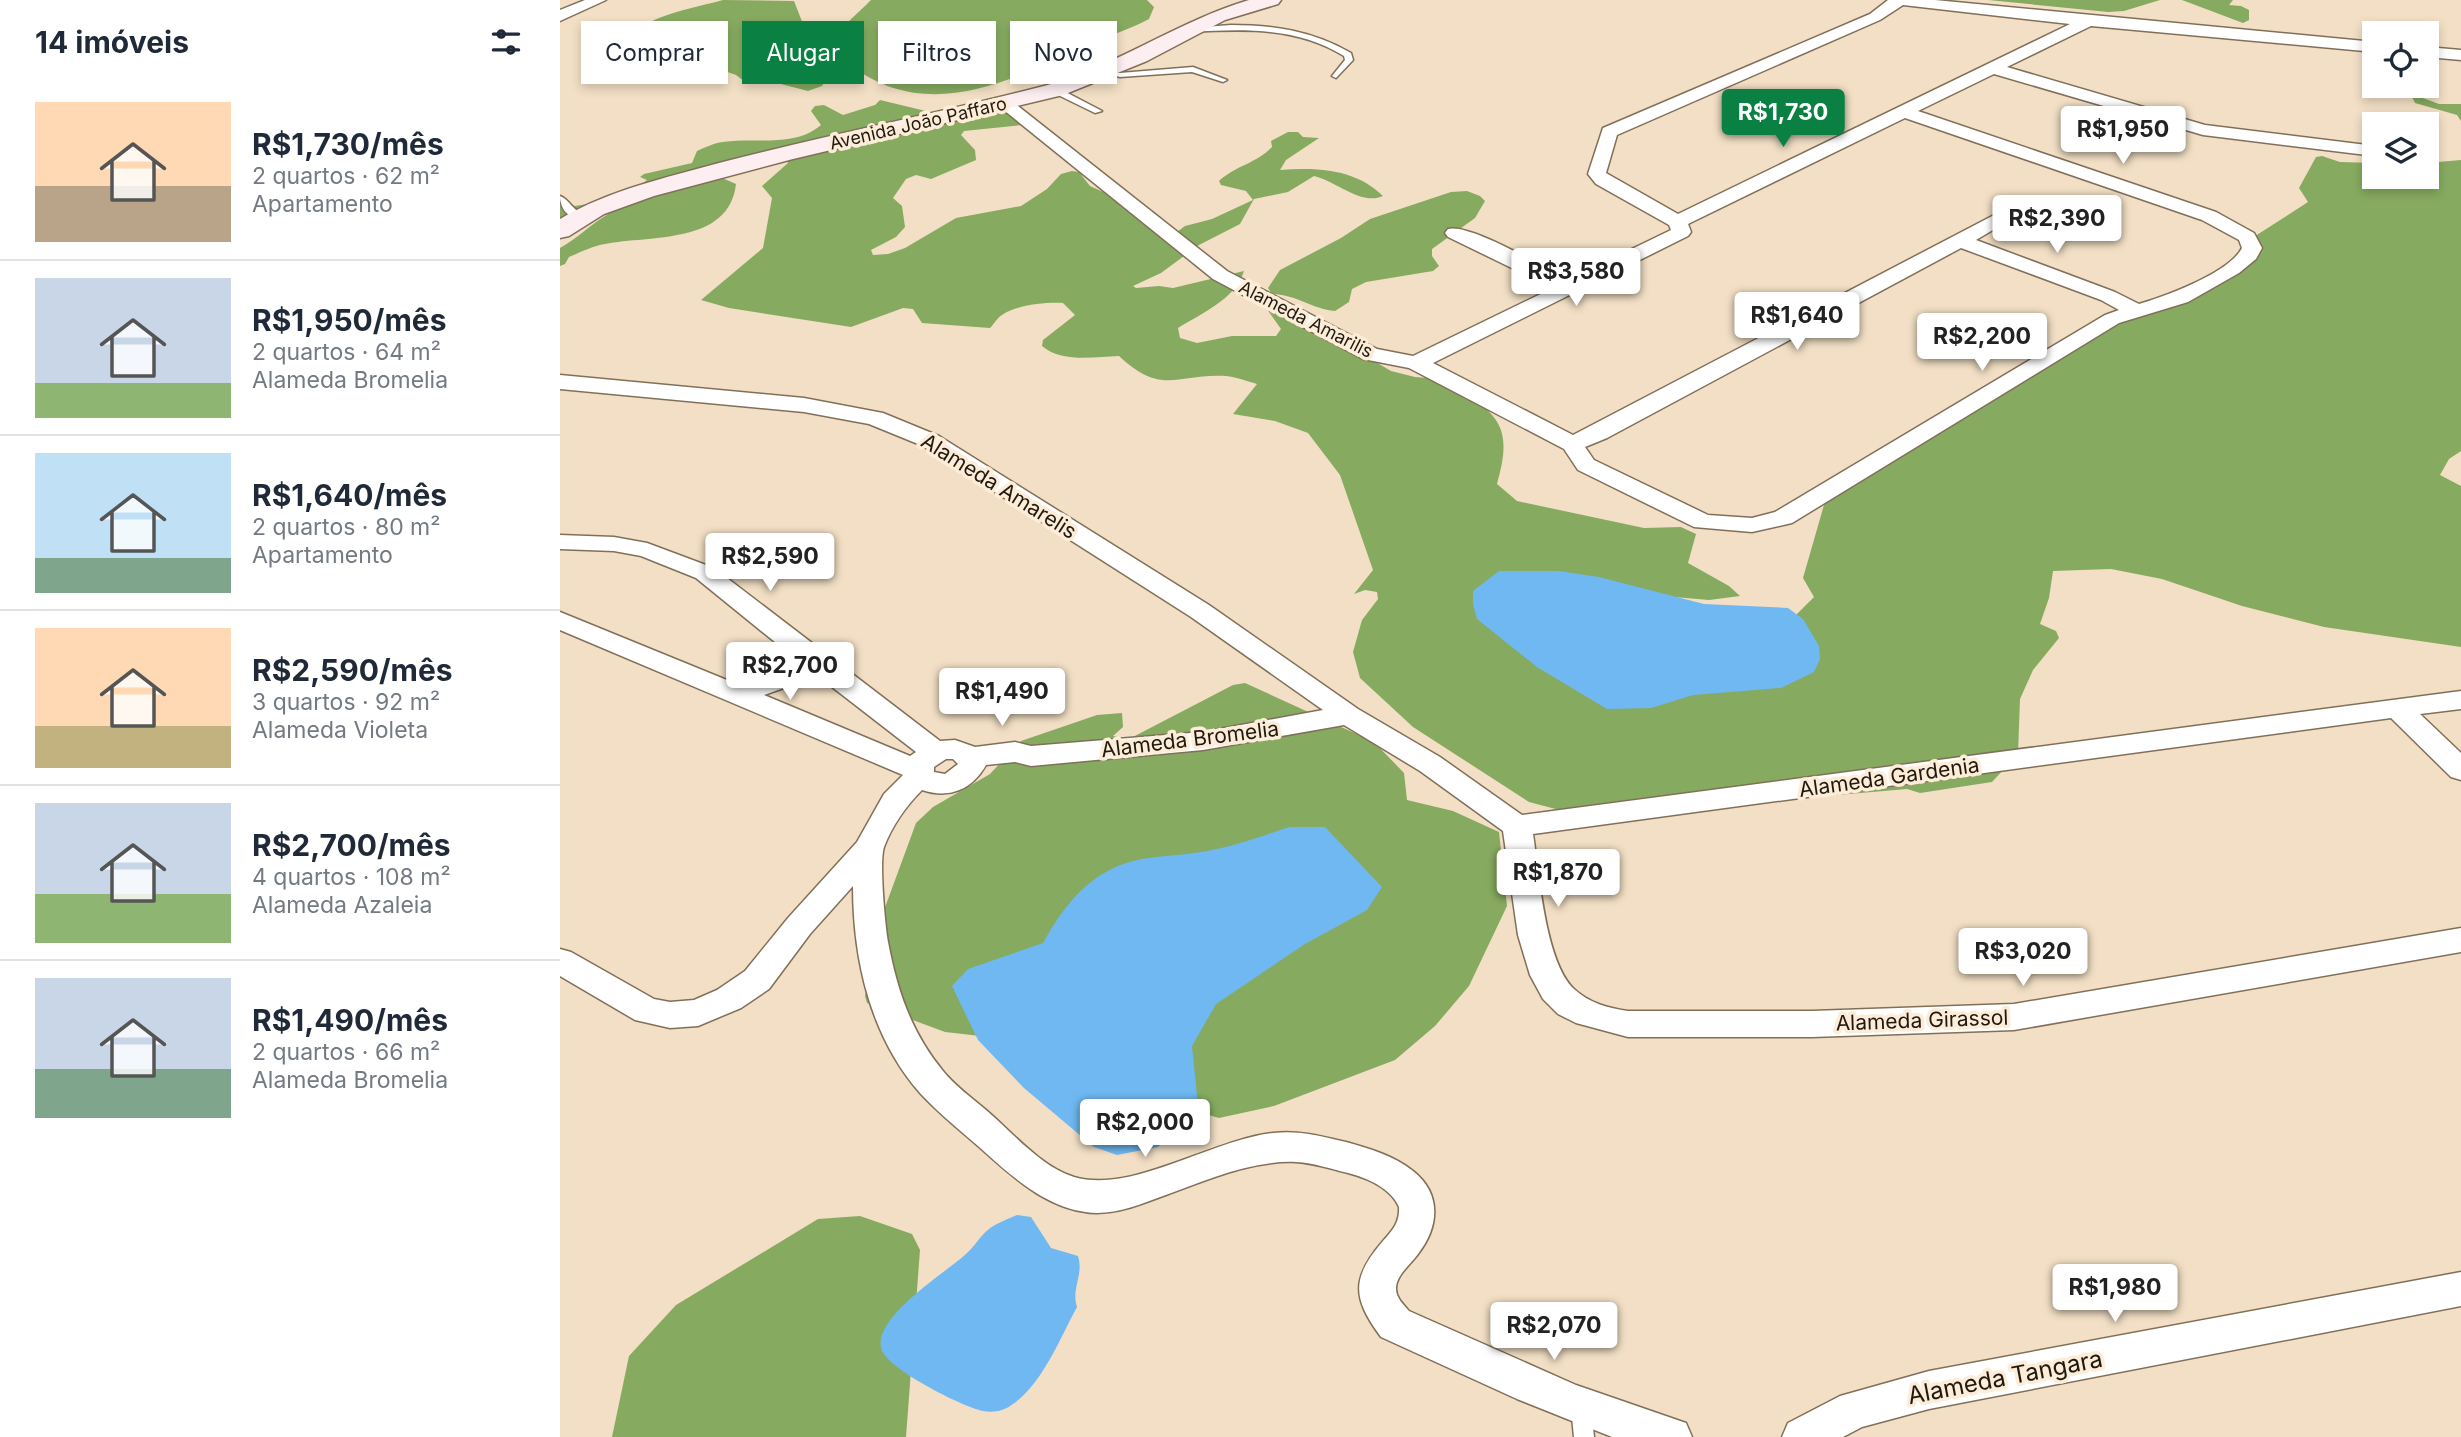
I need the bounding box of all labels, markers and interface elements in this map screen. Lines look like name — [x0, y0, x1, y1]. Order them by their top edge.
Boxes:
chip: Comprar — [581, 21, 728, 84]
chip: Alugar — [742, 21, 864, 84]
chip: Filtros — [878, 21, 996, 84]
chip: Novo — [1010, 21, 1117, 84]
map controls — [2362, 21, 2439, 189]
button: locate — [2362, 21, 2439, 98]
icon: filters — [487, 23, 525, 61]
text: 14 imóveis — [35, 24, 189, 60]
pin: R$1,730 — [1718, 90, 1848, 149]
street label: Avenida João Paffaro — [827, 92, 1009, 154]
text: R$1,730 — [1738, 98, 1828, 126]
pin: R$1,950 — [2058, 106, 2188, 166]
button: layers — [2362, 112, 2439, 189]
text: R$1,950 — [2077, 115, 2169, 143]
text: R$1,730/mês — [252, 126, 444, 162]
icon: home — [91, 130, 175, 214]
text: 2 quartos · 62 m² — [252, 162, 440, 190]
text: Apartamento — [252, 190, 393, 218]
pin: R$2,390 — [1992, 196, 2122, 255]
text: R$2,390 — [2008, 204, 2106, 232]
pin: R$3,580 — [1511, 248, 1641, 308]
text: R$3,580 — [1527, 257, 1625, 285]
street label: Alameda Amarilis — [1236, 276, 1376, 362]
pin: R$1,640 — [1732, 292, 1862, 352]
text: R$1,640 — [1750, 301, 1844, 329]
text: R$1,950/mês — [252, 302, 447, 338]
icon: home — [91, 306, 175, 390]
pin: R$2,200 — [1917, 314, 2047, 373]
text: R$2,200 — [1933, 322, 2031, 350]
text: 2 quartos · 64 m² — [252, 338, 441, 366]
text: Alameda Bromelia — [252, 366, 448, 394]
street label: Alameda Amarelis — [917, 428, 1081, 544]
text: R$1,640/mês — [252, 477, 447, 513]
icon: home — [91, 481, 175, 565]
text: 2 quartos · 80 m² — [252, 513, 440, 541]
pin: R$2,590 — [705, 534, 835, 593]
text: Apartamento — [252, 541, 393, 569]
text: R$2,590 — [721, 542, 819, 570]
pin: R$2,700 — [725, 642, 855, 702]
text: R$2,700 — [742, 651, 838, 679]
text: R$2,590/mês — [252, 652, 453, 688]
icon: home — [91, 656, 175, 740]
pin: R$1,490 — [937, 668, 1067, 728]
text: R$1,490 — [955, 677, 1049, 705]
text: 3 quartos · 92 m² — [252, 688, 440, 716]
text: Alameda Violeta — [252, 716, 428, 744]
street label: Alameda Bromelia — [1100, 716, 1280, 762]
street label: Alameda Gardenia — [1797, 752, 1981, 802]
text: R$2,700/mês — [252, 827, 451, 863]
icon: home — [91, 831, 175, 915]
pin: R$1,870 — [1493, 850, 1623, 909]
text: R$1,870 — [1513, 858, 1603, 886]
text: 4 quartos · 108 m² — [252, 863, 451, 891]
text: Alameda Azaleia — [252, 891, 432, 919]
pin: R$3,020 — [1958, 928, 2088, 988]
text: R$3,020 — [1974, 937, 2072, 965]
text: R$1,490/mês — [252, 1002, 448, 1038]
street label: Alameda Girassol — [1835, 1004, 2009, 1036]
icon: home — [91, 1006, 175, 1090]
text: 2 quartos · 66 m² — [252, 1038, 440, 1066]
text: Alameda Bromelia — [252, 1066, 448, 1094]
pin: R$2,000 — [1080, 1100, 1210, 1159]
text: R$2,000 — [1096, 1108, 1194, 1136]
pin: R$1,980 — [2050, 1264, 2180, 1324]
text: R$1,980 — [2069, 1273, 2161, 1301]
pin: R$2,070 — [1489, 1302, 1619, 1362]
text: R$2,070 — [1506, 1311, 1602, 1339]
street label: Alameda Tangara — [1905, 1344, 2105, 1410]

